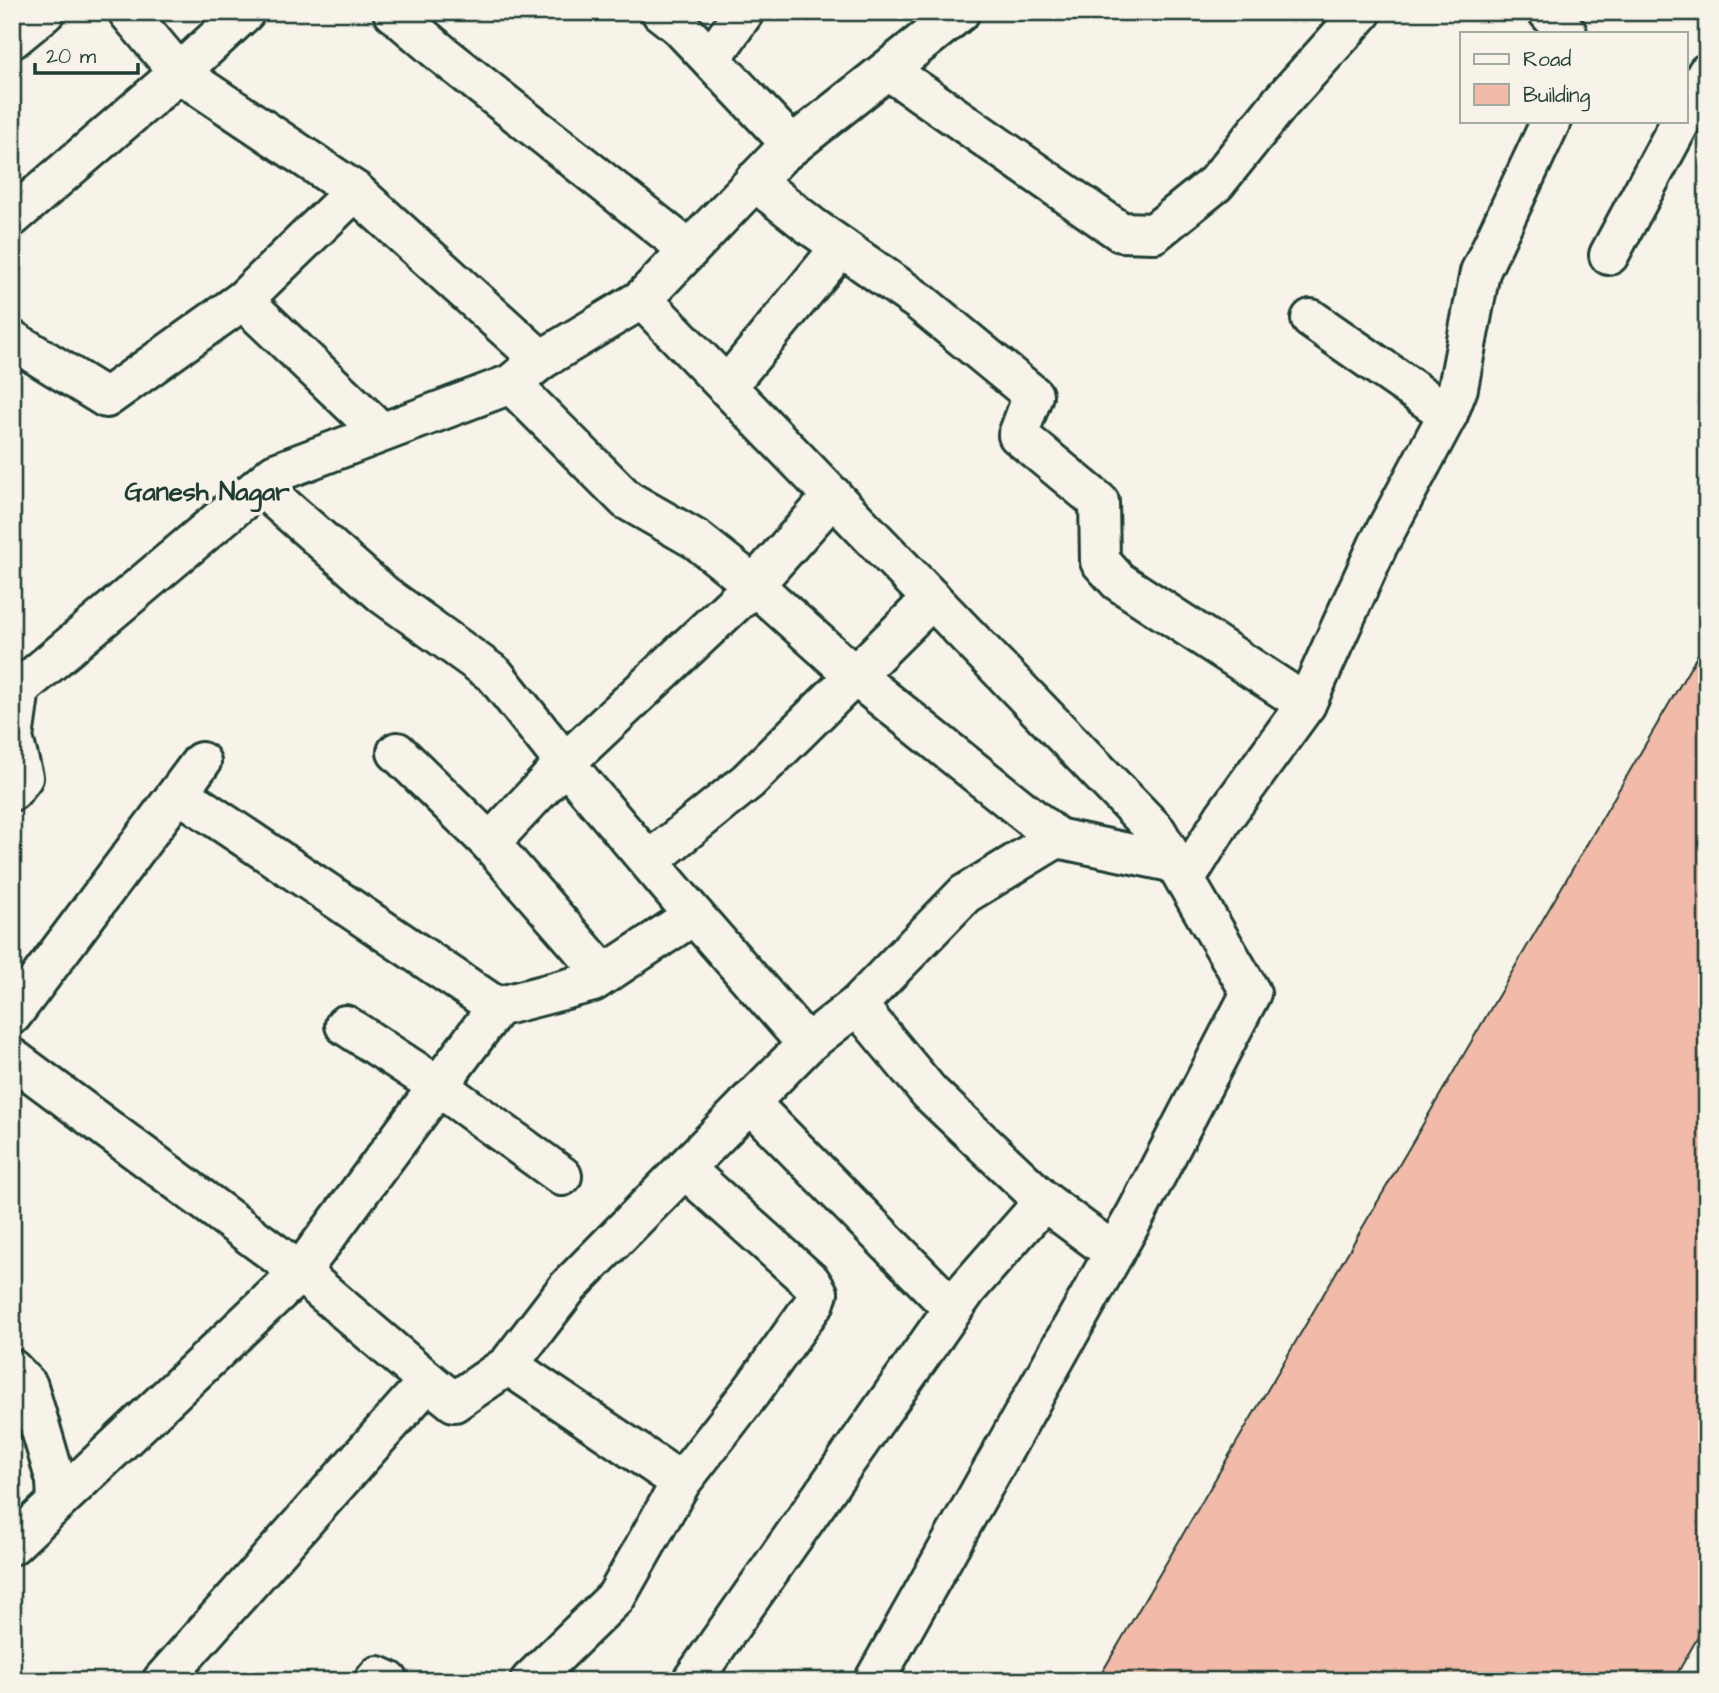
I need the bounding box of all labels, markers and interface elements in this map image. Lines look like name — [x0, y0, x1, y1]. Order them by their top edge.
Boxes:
scale bar — [35, 32, 138, 76]
legend — [1460, 32, 1688, 122]
text: 20 m — [46, 42, 97, 71]
text: Road — [1523, 45, 1571, 74]
text: Building — [1523, 81, 1591, 112]
district label: Ganesh Nagar — [124, 474, 290, 513]

